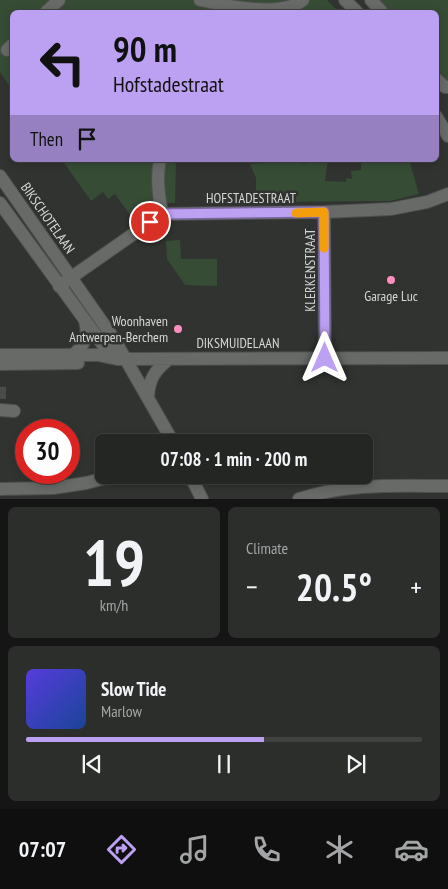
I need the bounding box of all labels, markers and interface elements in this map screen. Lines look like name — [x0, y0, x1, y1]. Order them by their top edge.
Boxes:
text: 90 m — [113, 26, 177, 72]
icon: left — [30, 30, 95, 95]
text: Hofstadestraat — [113, 70, 224, 98]
icon: arrive — [73, 125, 101, 153]
text: Then — [30, 127, 63, 151]
street label: BIKSCHOTELAAN — [17, 179, 79, 257]
street label: HOFSTADESTRAAT — [206, 189, 297, 207]
pin — [129, 201, 171, 243]
icon: arrive — [136, 208, 164, 236]
street label: KLERKENSTRAAT — [301, 228, 319, 312]
marker: Garage Luc — [385, 274, 397, 286]
place label: Garage Luc — [364, 287, 418, 305]
place label: Woonhaven Antwerpen-Berchem — [69, 312, 168, 346]
marker: Woonhaven Antwerpen-Berchem — [172, 323, 184, 335]
position arrow — [298, 331, 350, 383]
street label: DIKSMUIDELAAN — [196, 334, 280, 352]
speed limit sign: 30 — [15, 419, 80, 484]
text: 07:08 · 1 min · 200 m — [161, 447, 307, 471]
text: 19 — [83, 520, 145, 604]
text: Climate — [246, 538, 288, 558]
text: 20.5° — [296, 562, 372, 611]
text: − — [246, 568, 258, 605]
text: + — [410, 568, 422, 605]
text: km/h — [100, 595, 128, 615]
text: Slow Tide — [101, 677, 166, 701]
text: Marlow — [101, 701, 142, 721]
icon: previous — [78, 750, 106, 778]
icon: pause — [210, 750, 238, 778]
icon: next — [342, 750, 370, 778]
icon: directions — [104, 832, 139, 867]
icon: music — [177, 832, 212, 867]
icon: phone — [249, 832, 284, 867]
icon: climate — [322, 832, 357, 867]
icon: car — [394, 832, 429, 867]
text: 07:07 — [19, 835, 66, 863]

